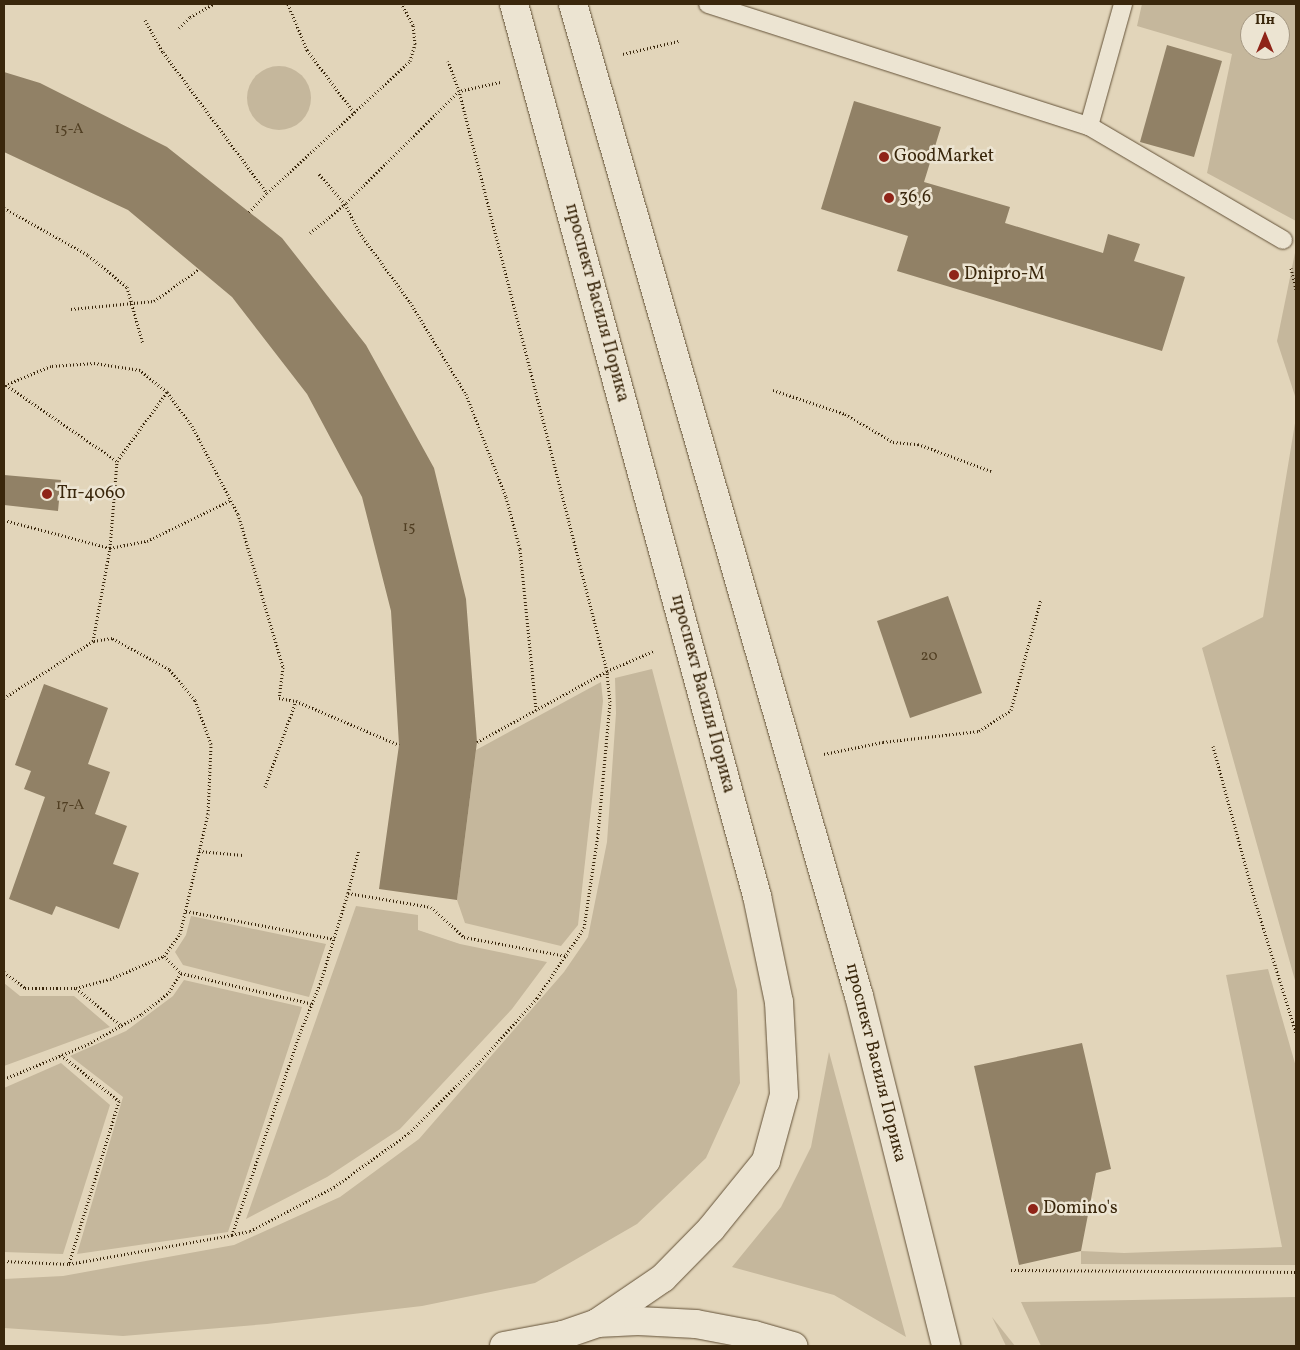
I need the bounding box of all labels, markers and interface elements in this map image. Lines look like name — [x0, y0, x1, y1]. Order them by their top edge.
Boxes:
north arrow — [1240, 10, 1290, 60]
text: Пн — [1255, 11, 1275, 30]
house number: 15-А — [55, 121, 83, 139]
place label: GoodMarket — [894, 146, 994, 168]
marker: GoodMarket — [878, 151, 890, 163]
place label: 36,6 — [899, 187, 931, 209]
marker: 36,6 — [883, 192, 895, 204]
street label: проспект Василя Порика — [559, 201, 633, 405]
place label: Dnipro-M — [964, 264, 1045, 286]
marker: Dnipro-M — [948, 269, 960, 281]
place label: Тп-4060 — [57, 483, 125, 505]
marker: Тп-4060 — [41, 488, 53, 500]
house number: 15 — [402, 519, 416, 537]
street label: проспект Василя Порика — [665, 592, 739, 796]
house number: 20 — [921, 648, 937, 666]
house number: 17-А — [56, 797, 84, 815]
street label: проспект Василя Порика — [840, 961, 910, 1165]
place label: Domino's — [1043, 1198, 1118, 1220]
marker: Domino's — [1027, 1203, 1039, 1215]

